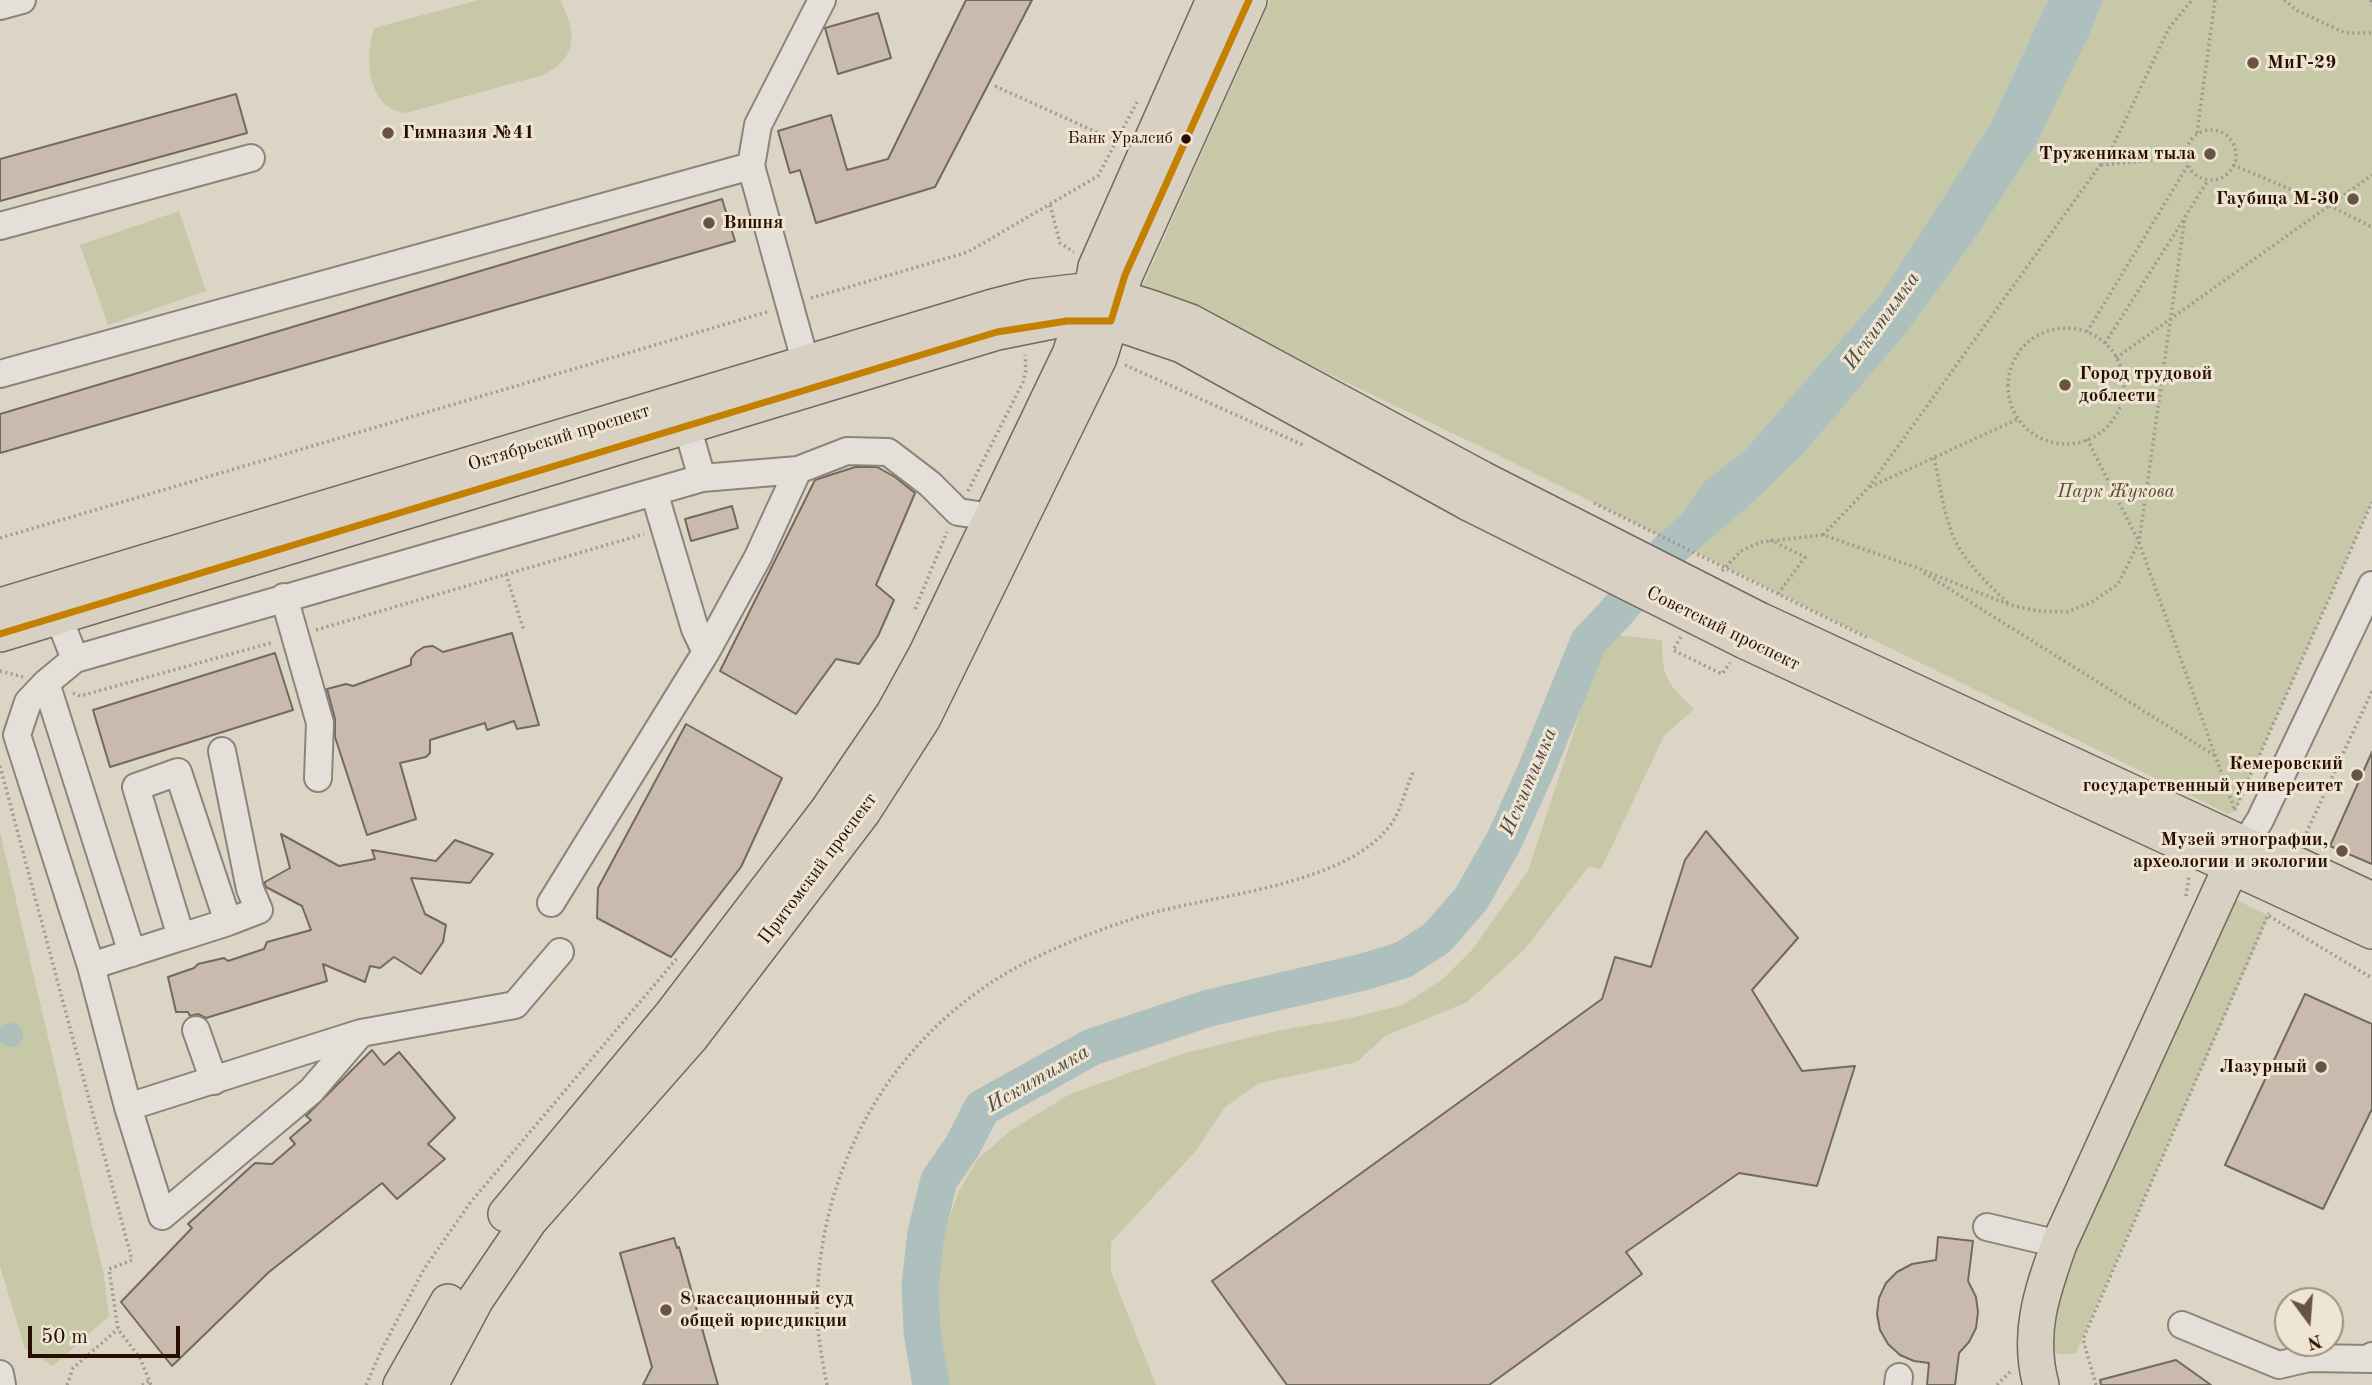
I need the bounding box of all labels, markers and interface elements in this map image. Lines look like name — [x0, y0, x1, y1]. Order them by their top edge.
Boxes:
place label: МиГ-29 — [2267, 52, 2336, 74]
marker: МиГ-29 — [2245, 55, 2261, 71]
place label: Гимназия №41 — [402, 122, 535, 144]
marker: Гимназия №41 — [380, 125, 396, 141]
place label: Банк Уралсиб — [1068, 129, 1173, 149]
marker: Банк Уралсиб — [1179, 132, 1193, 146]
place label: Труженикам тыла — [2039, 143, 2196, 165]
marker: Труженикам тыла — [2202, 146, 2218, 162]
place label: Гаубица М-30 — [2216, 188, 2339, 210]
marker: Гаубица М-30 — [2345, 191, 2361, 207]
place label: Вишня — [723, 212, 783, 234]
marker: Вишня — [701, 215, 717, 231]
water label: Искитимка — [1838, 267, 1926, 375]
place label: Город трудовой доблести — [2079, 363, 2212, 407]
marker: Город трудовой доблести — [2057, 377, 2073, 393]
street label: Октябрьский проспект — [465, 399, 653, 477]
park label: Парк Жукова — [2057, 481, 2175, 503]
street label: Советский проспект — [1642, 582, 1804, 676]
water label: Искитимка — [1495, 724, 1563, 840]
place label: Кемеровский государственный университет — [2083, 753, 2343, 797]
marker: Кемеровский государственный университет — [2349, 767, 2365, 783]
street label: Притомский проспект — [754, 789, 882, 949]
place label: Музей этнографии, археологии и экологии — [2133, 829, 2328, 873]
marker: Музей этнографии, археологии и экологии — [2334, 843, 2350, 859]
water label: Искитимка — [982, 1039, 1094, 1119]
place label: Лазурный — [2219, 1056, 2307, 1078]
marker: Лазурный — [2313, 1059, 2329, 1075]
north arrow — [2274, 1287, 2344, 1357]
place label: 8 кассационный суд общей юрисдикции — [680, 1288, 854, 1332]
marker: 8 кассационный суд общей юрисдикции — [658, 1302, 674, 1318]
scale bar — [32, 1312, 184, 1356]
text: 50 m — [41, 1327, 88, 1348]
text: N — [2305, 1330, 2324, 1352]

